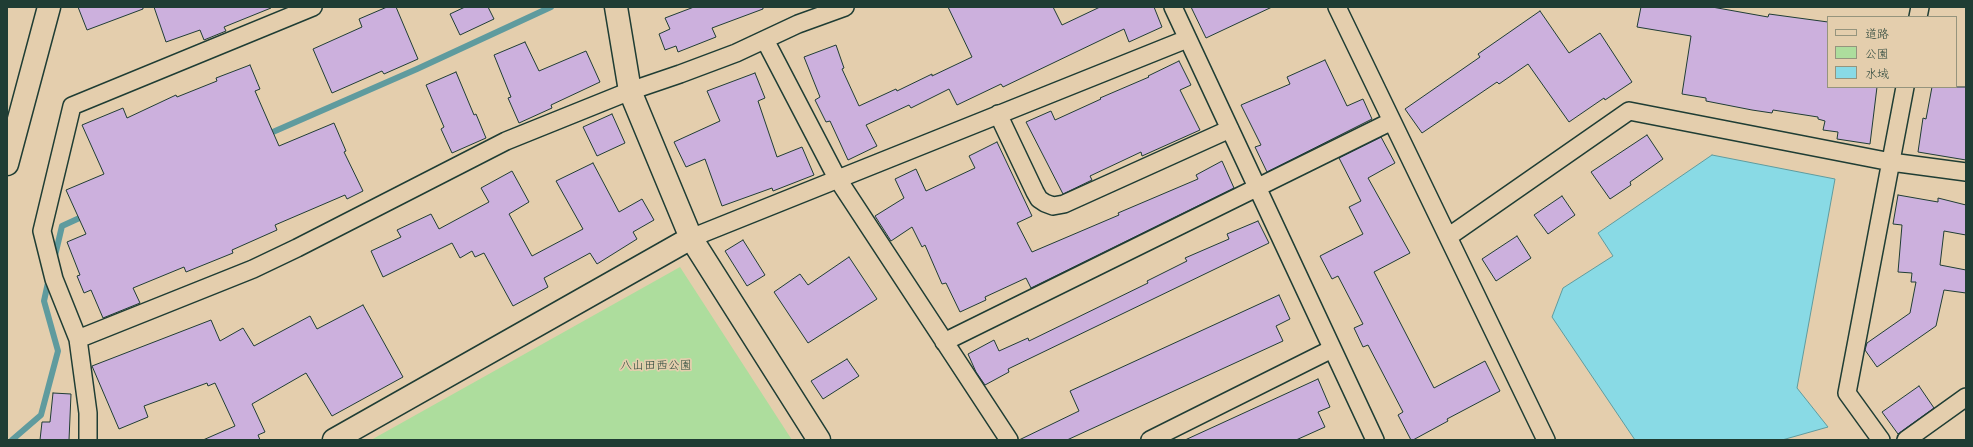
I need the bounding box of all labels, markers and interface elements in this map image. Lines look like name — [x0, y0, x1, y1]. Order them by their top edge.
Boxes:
legend — [1827, 16, 1957, 88]
text: 道路 — [1865, 27, 1889, 41]
text: 公園 — [1865, 47, 1889, 61]
text: 水域 — [1865, 67, 1889, 81]
park label: 八山田西公園 — [620, 359, 692, 373]

